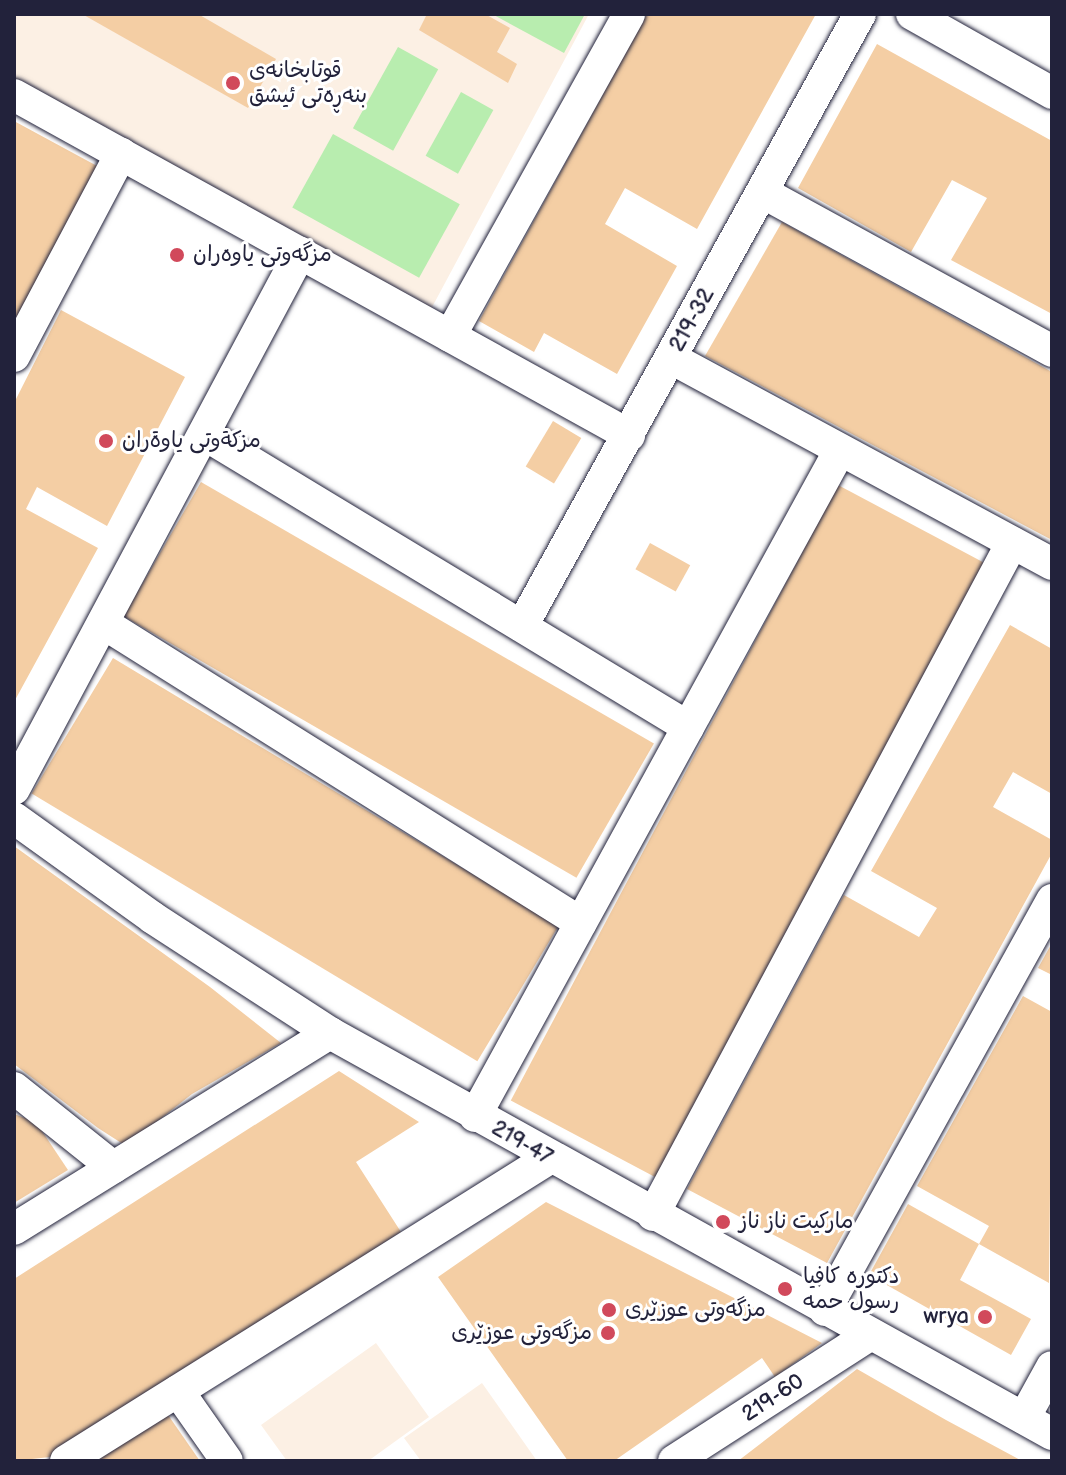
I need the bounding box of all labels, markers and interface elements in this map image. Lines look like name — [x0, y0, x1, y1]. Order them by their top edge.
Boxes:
place label: قوتابخانەی بنەڕەتی ئیشق — [249, 57, 367, 108]
marker: قوتابخانەی بنەڕەتی ئیشق — [224, 74, 242, 92]
place label: مزگەوتی یاوەران — [193, 242, 332, 268]
marker: مزگەوتی یاوەران — [168, 246, 186, 264]
street label: 219-32 — [664, 284, 720, 356]
place label: مزكةوتى ياوةران — [122, 428, 261, 454]
marker: مزكةوتى ياوةران — [97, 432, 115, 450]
street label: 219-47 — [487, 1115, 557, 1171]
place label: ماركيت ناز ناز — [739, 1209, 854, 1235]
marker: ماركيت ناز ناز — [714, 1213, 732, 1231]
place label: دکتورە کافیا رسول حمە — [803, 1263, 899, 1314]
marker: دکتورە کافیا رسول حمە — [774, 1278, 796, 1300]
place label: مزگه‌وتی عوزێری — [625, 1297, 766, 1323]
marker: مزگه‌وتی عوزێری — [600, 1301, 618, 1319]
place label: wrya — [923, 1304, 969, 1330]
marker: wrya — [976, 1308, 994, 1326]
place label: مزگەوتی عوزێری — [451, 1320, 592, 1346]
marker: مزگەوتی عوزێری — [599, 1324, 617, 1342]
street label: 219-60 — [737, 1368, 809, 1428]

